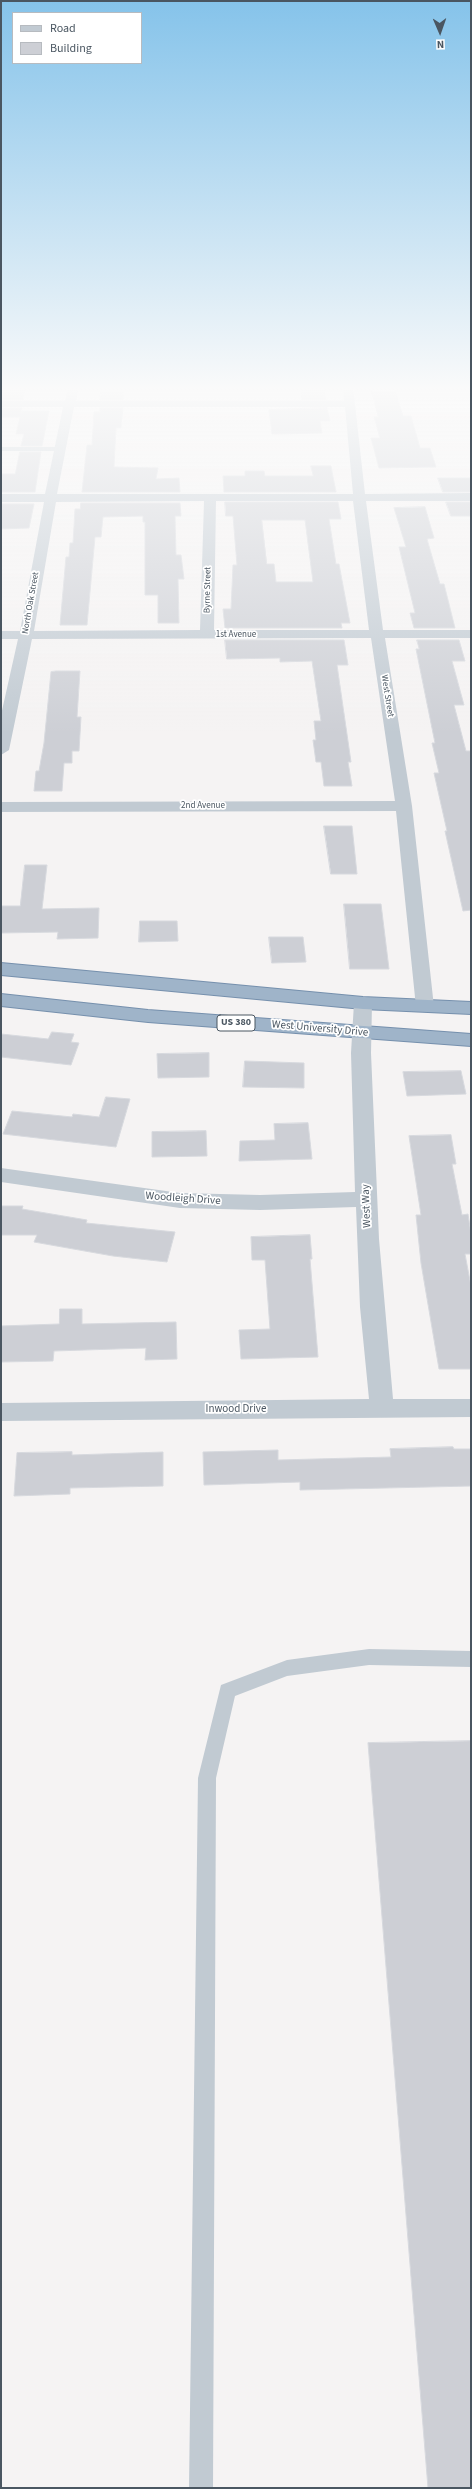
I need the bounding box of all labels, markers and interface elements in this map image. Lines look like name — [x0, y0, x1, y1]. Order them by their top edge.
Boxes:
legend — [12, 12, 142, 64]
north arrow — [420, 12, 460, 52]
text: Road — [50, 20, 76, 37]
text: N — [437, 37, 444, 52]
text: Building — [50, 40, 92, 57]
street label: Byrne Street — [202, 567, 214, 613]
street label: North Oak Street — [20, 571, 42, 635]
street label: 1st Avenue — [216, 630, 256, 640]
street label: West Street — [378, 674, 396, 718]
street label: 2nd Avenue — [181, 801, 225, 811]
road number: US 380 — [217, 1015, 255, 1031]
street label: West University Drive — [271, 1018, 369, 1040]
street label: West Way — [360, 1184, 374, 1228]
street label: Woodleigh Drive — [145, 1190, 221, 1208]
street label: Inwood Drive — [206, 1403, 266, 1417]

